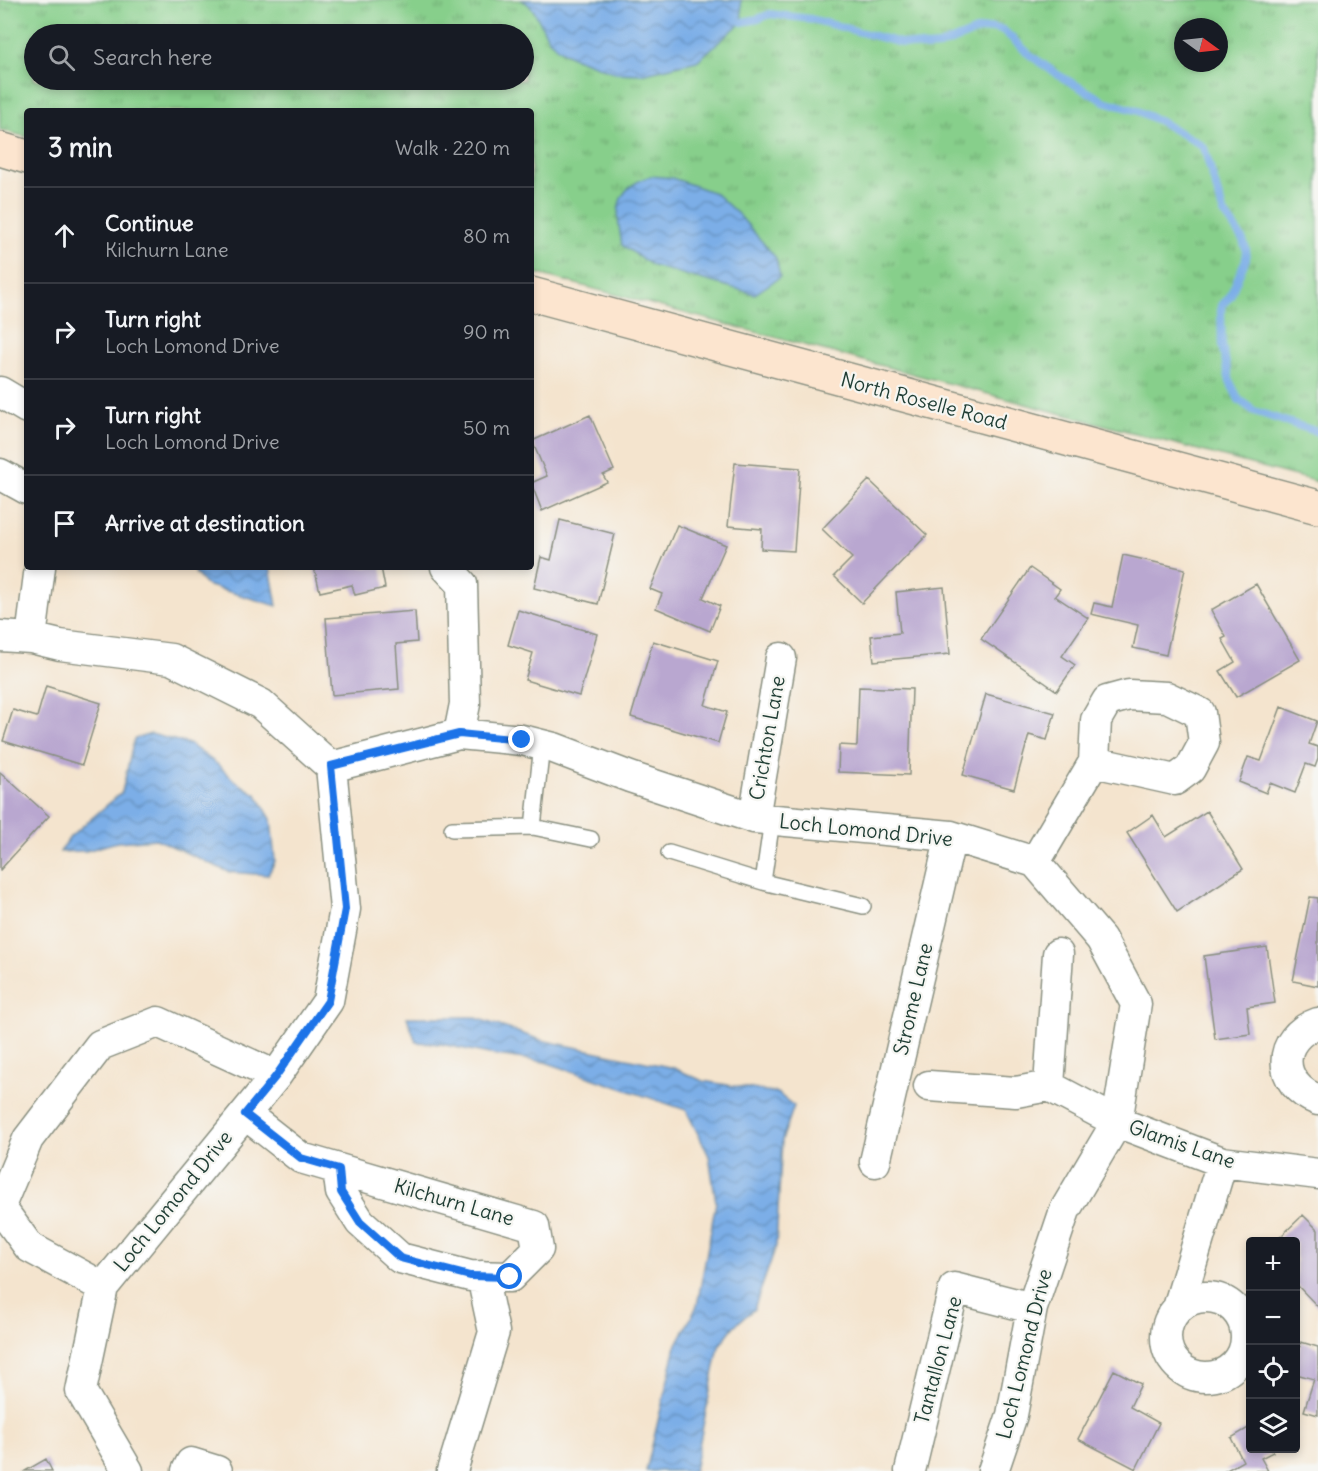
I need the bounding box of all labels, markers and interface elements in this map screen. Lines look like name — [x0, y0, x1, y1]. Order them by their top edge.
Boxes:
north arrow — [1174, 18, 1228, 72]
search box — [24, 24, 534, 90]
icon: search — [45, 41, 78, 74]
text: Search here — [93, 43, 212, 71]
text: 3 min — [48, 131, 113, 164]
text: Walk · 220 m — [395, 135, 510, 160]
text: Continue — [105, 209, 194, 237]
icon: ahead — [48, 219, 81, 252]
text: 80 m — [463, 223, 510, 248]
text: Kilchurn Lane — [105, 237, 229, 262]
text: Turn right — [105, 305, 201, 333]
icon: right — [48, 315, 81, 348]
text: 90 m — [463, 319, 510, 344]
text: Loch Lomond Drive — [105, 333, 279, 358]
street label: North Roselle Road — [838, 366, 1010, 435]
text: Turn right — [105, 401, 201, 429]
icon: right — [48, 411, 81, 444]
text: 50 m — [463, 415, 510, 440]
text: Loch Lomond Drive — [105, 429, 279, 454]
icon: arrive — [48, 507, 81, 540]
text: Arrive at destination — [105, 509, 305, 537]
street label: Crichton Lane — [743, 674, 790, 802]
route end — [508, 726, 534, 752]
street label: Loch Lomond Drive — [778, 808, 954, 851]
street label: Strome Lane — [887, 940, 938, 1057]
street label: Glamis Lane — [1126, 1114, 1239, 1173]
street label: Loch Lomond Drive — [108, 1125, 237, 1276]
street label: Kilchurn Lane — [391, 1172, 517, 1231]
map controls — [1246, 1237, 1300, 1453]
button: + — [1246, 1237, 1300, 1291]
route start — [496, 1263, 522, 1289]
street label: Loch Lomond Drive — [990, 1266, 1057, 1442]
button: − — [1246, 1291, 1300, 1345]
street label: Tantallon Lane — [908, 1293, 967, 1426]
button: locate — [1246, 1345, 1300, 1399]
button: layers — [1246, 1399, 1300, 1453]

